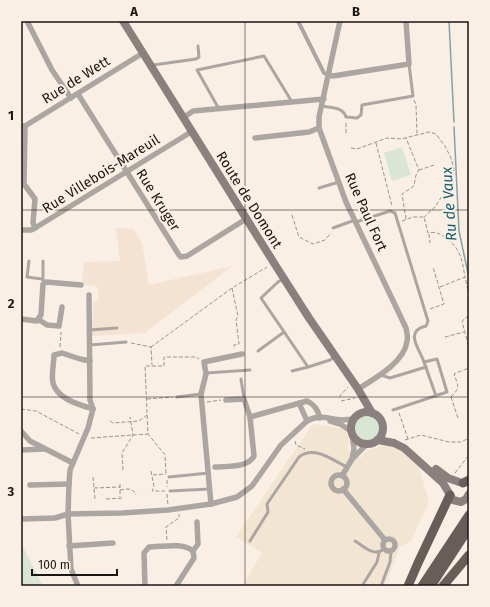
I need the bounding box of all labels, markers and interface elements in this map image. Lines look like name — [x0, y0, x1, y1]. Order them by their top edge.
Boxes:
text: A — [129, 4, 138, 19]
text: B — [352, 4, 360, 19]
street label: Rue de Wett — [39, 52, 114, 108]
text: 1 — [8, 108, 14, 123]
street label: Rue Villebois-Mareuil — [39, 131, 163, 217]
street label: Route de Domont — [212, 148, 286, 252]
street label: Rue Kruger — [132, 166, 184, 235]
water label: Ru de Vaux — [437, 166, 461, 242]
street label: Rue Paul Fort — [341, 170, 391, 255]
text: 2 — [8, 296, 15, 311]
text: 3 — [7, 484, 15, 499]
scale bar — [32, 551, 117, 577]
text: 100 m — [38, 558, 70, 572]

